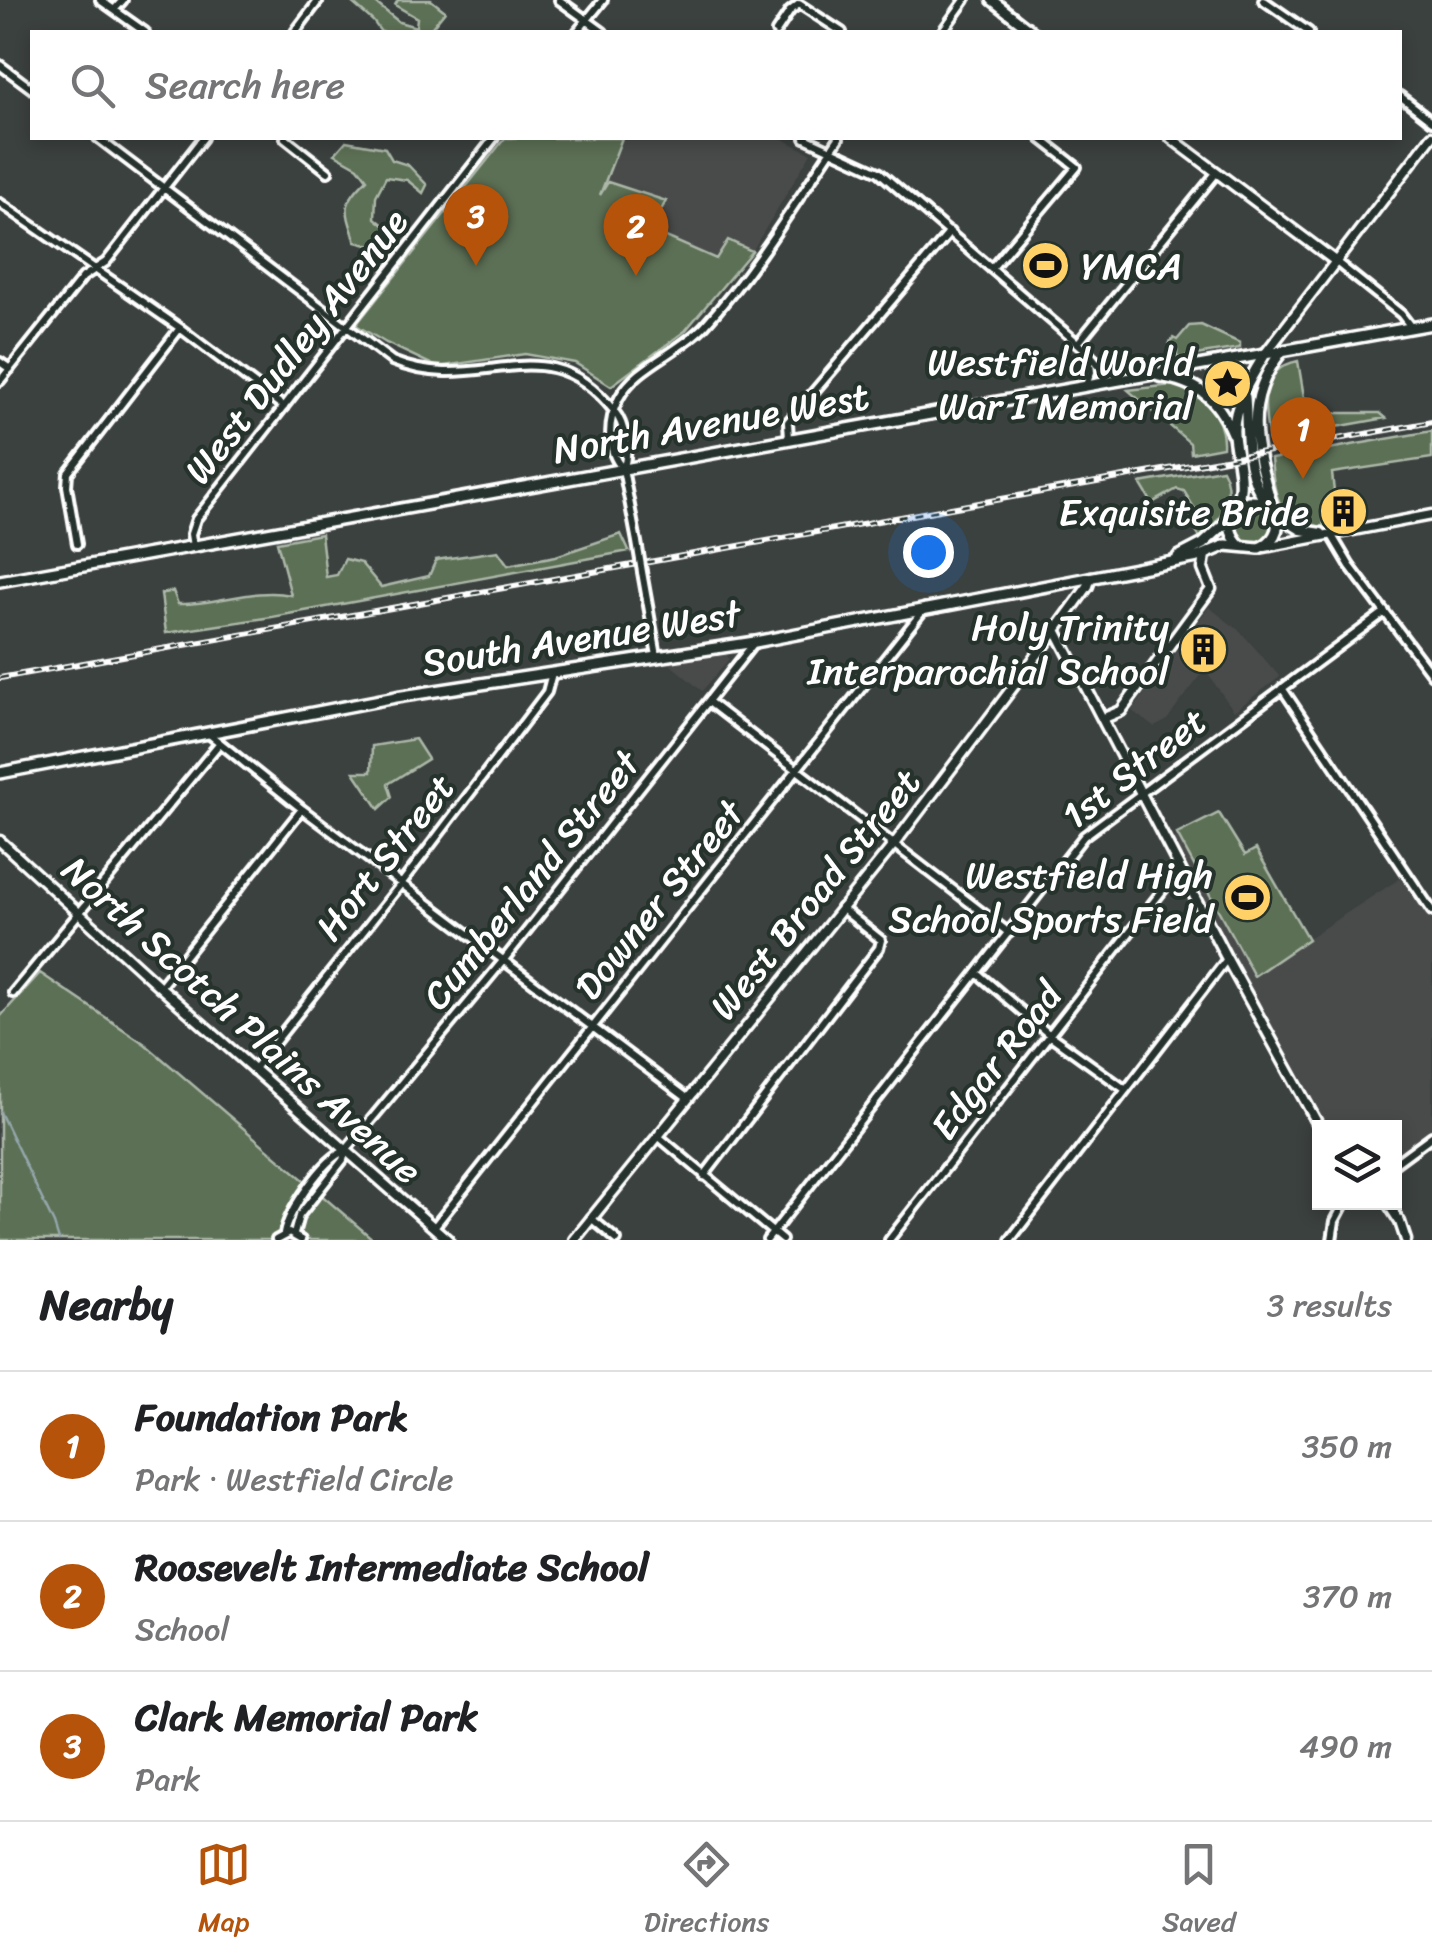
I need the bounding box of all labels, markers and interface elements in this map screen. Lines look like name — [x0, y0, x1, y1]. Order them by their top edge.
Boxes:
search box — [30, 30, 1402, 140]
text: Search here — [145, 52, 345, 119]
icon: search — [65, 58, 120, 113]
pin: 3 — [444, 184, 508, 266]
street label: West Dudley Avenue — [167, 193, 426, 499]
pin: 2 — [604, 194, 668, 276]
place label: YMCA — [1081, 233, 1182, 300]
sports icon: YMCA — [1020, 240, 1072, 292]
place label: Westfield World War I Memorial — [927, 329, 1196, 440]
place icon: Westfield World War I Memorial — [1202, 358, 1254, 410]
street label: North Avenue West — [548, 363, 874, 484]
pin: 1 — [1270, 396, 1336, 479]
place label: Exquisite Bride — [1059, 479, 1309, 546]
building icon: Exquisite Bride — [1318, 486, 1370, 538]
your location — [903, 527, 954, 578]
street label: South Avenue West — [417, 580, 747, 697]
place label: Holy Trinity Interparochial School — [806, 594, 1170, 705]
building icon: Holy Trinity Interparochial School — [1178, 623, 1230, 675]
street label: 1st Street — [1046, 689, 1222, 847]
street label: Cumberland Street — [405, 734, 659, 1026]
street label: West Broad Street — [692, 753, 939, 1036]
street label: Hort Street — [298, 758, 473, 956]
street label: Downer Street — [557, 784, 763, 1016]
street label: North Scotch Plains Avenue — [45, 839, 438, 1202]
place label: Westfield High School Sports Field — [888, 842, 1216, 953]
sports icon: Westfield High School Sports Field — [1222, 871, 1274, 923]
street label: Edgar Road — [913, 965, 1082, 1155]
map controls — [1312, 1120, 1402, 1210]
button: layers — [1312, 1120, 1402, 1210]
text: Nearby — [40, 1268, 173, 1342]
text: 3 results — [1267, 1277, 1392, 1334]
text: Foundation Park — [135, 1384, 408, 1451]
text: 1 — [66, 1418, 79, 1475]
text: 350 m — [1302, 1418, 1392, 1475]
text: Park · Westfield Circle — [135, 1451, 454, 1508]
text: Roosevelt Intermediate School — [135, 1534, 649, 1601]
text: 2 — [63, 1568, 82, 1625]
text: 370 m — [1303, 1568, 1392, 1625]
text: School — [135, 1601, 229, 1658]
text: Clark Memorial Park — [135, 1684, 478, 1751]
text: 3 — [64, 1718, 81, 1775]
text: 490 m — [1299, 1718, 1392, 1775]
text: Park — [135, 1751, 201, 1808]
tab: Map — [196, 1837, 251, 1946]
tab: Directions — [644, 1837, 769, 1946]
tab: Saved — [1162, 1837, 1236, 1946]

